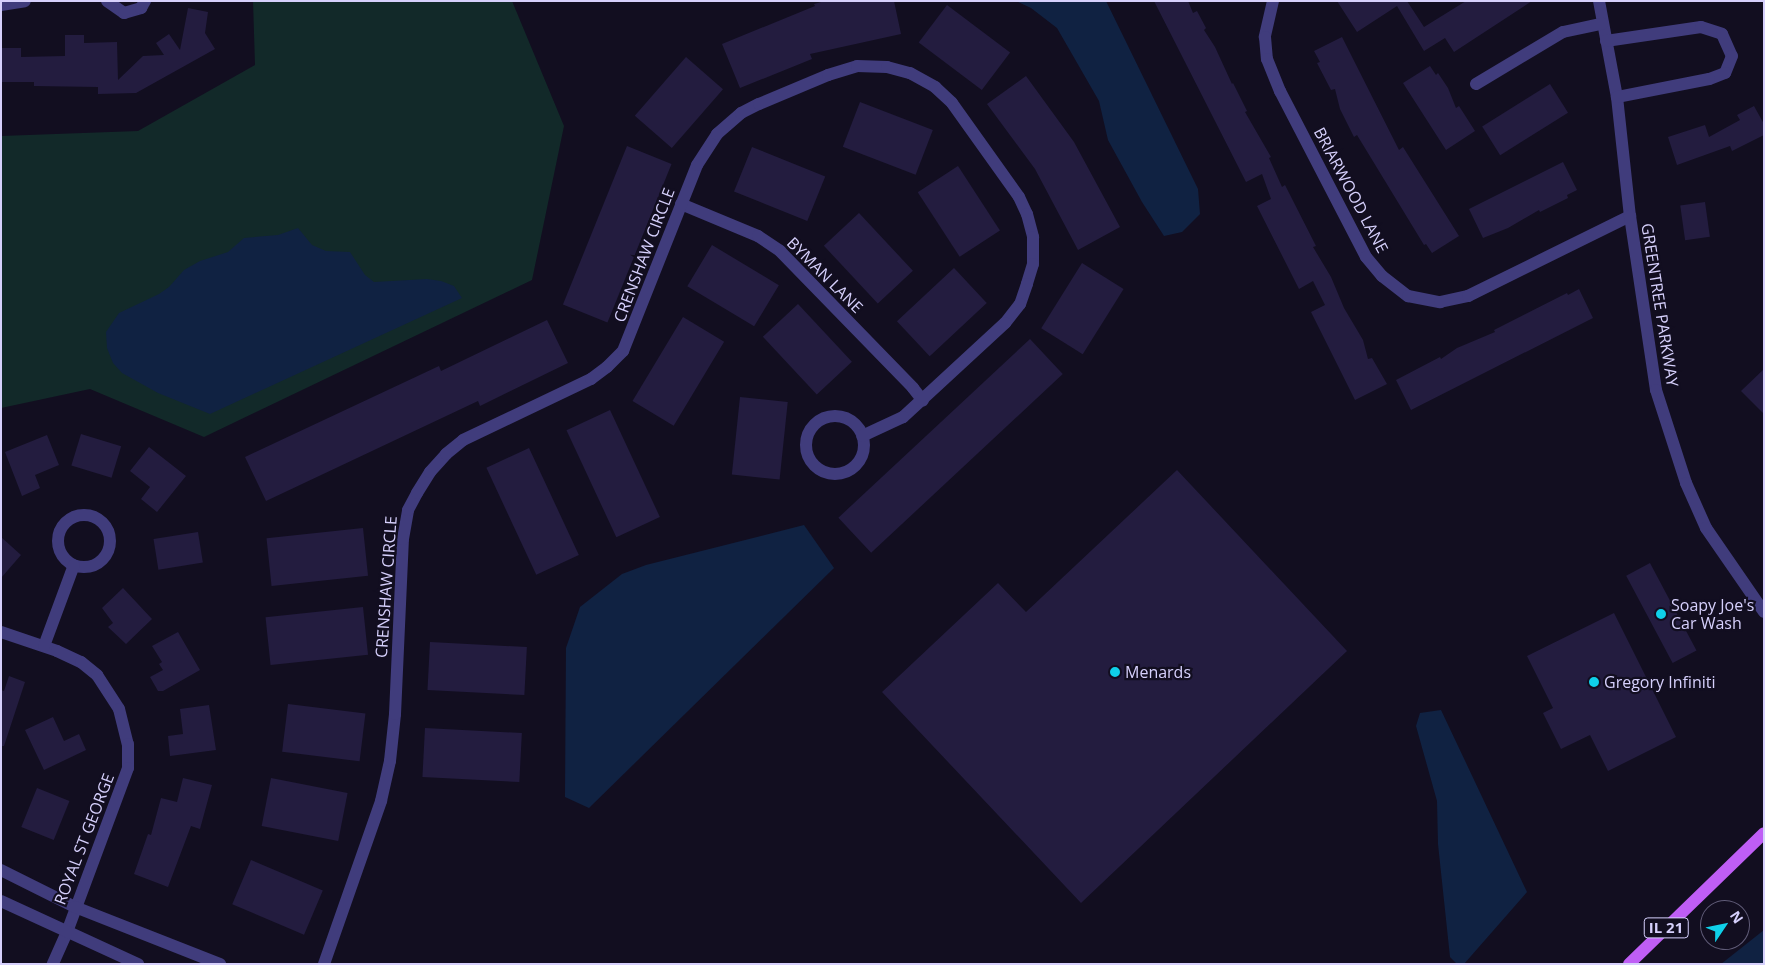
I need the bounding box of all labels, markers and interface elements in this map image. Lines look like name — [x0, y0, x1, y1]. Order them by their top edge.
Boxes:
street label: BRIARWOOD LANE — [1310, 124, 1392, 256]
street label: CRENSHAW CIRCLE — [610, 185, 678, 325]
street label: GREENTREE PARKWAY — [1638, 222, 1682, 388]
street label: BYMAN LANE — [783, 233, 867, 317]
street label: CRENSHAW CIRCLE — [371, 515, 401, 659]
place label: Soapy Joe's Car Wash — [1671, 595, 1754, 633]
marker: Soapy Joe's Car Wash — [1655, 608, 1667, 620]
place label: Menards — [1125, 662, 1191, 682]
marker: Menards — [1109, 666, 1121, 678]
place label: Gregory Infiniti — [1604, 672, 1715, 692]
marker: Gregory Infiniti — [1588, 676, 1600, 688]
street label: ROYAL ST GEORGE — [50, 771, 118, 907]
north arrow — [1700, 900, 1750, 950]
text: N — [1726, 907, 1748, 927]
road number: IL 21 — [1644, 916, 1688, 940]

